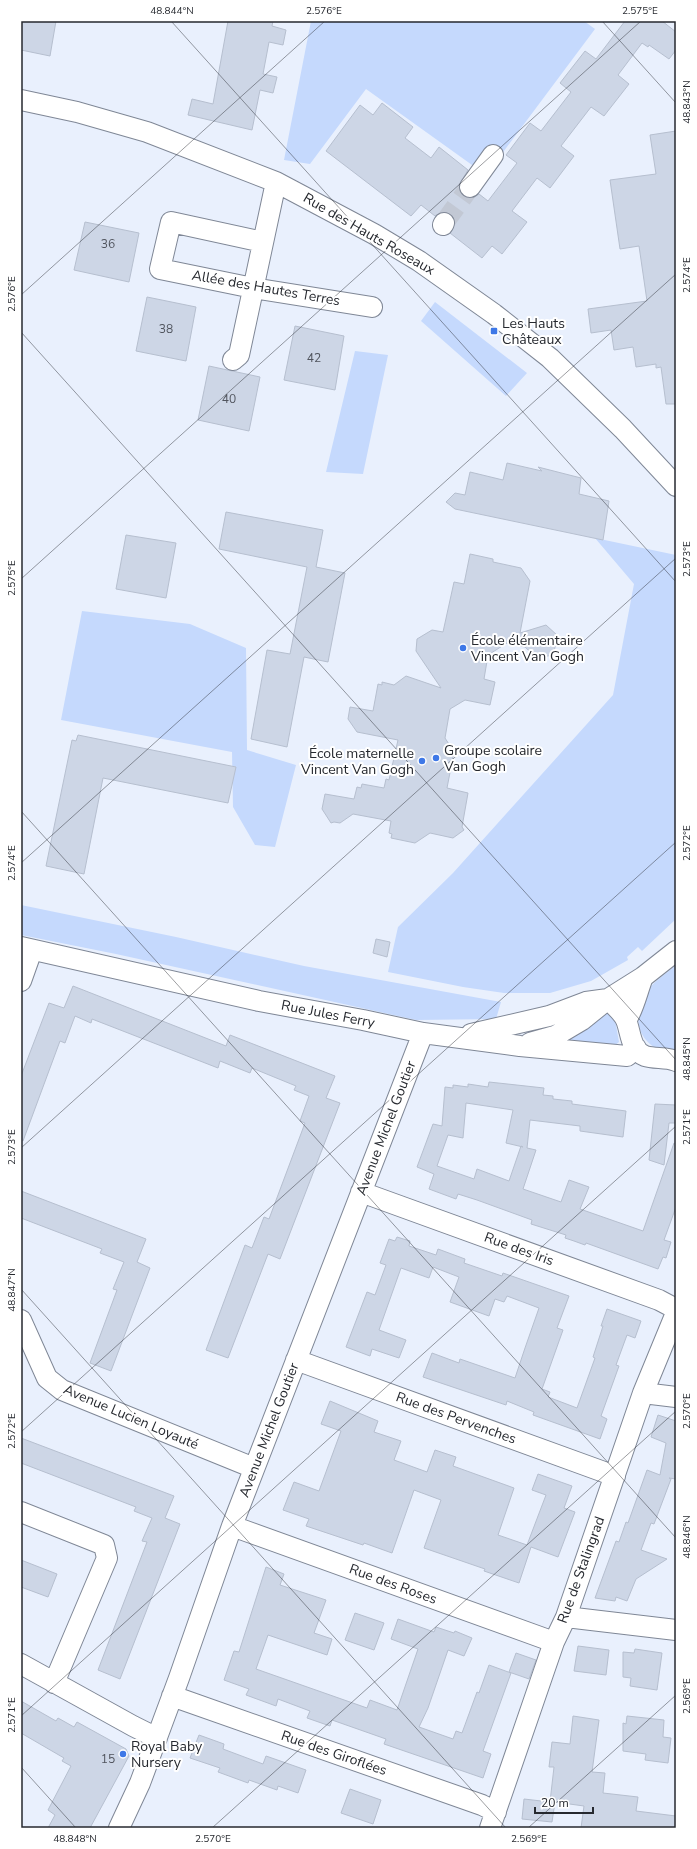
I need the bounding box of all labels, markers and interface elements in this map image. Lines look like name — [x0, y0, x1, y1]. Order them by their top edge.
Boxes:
text: 48.844°N — [150, 4, 194, 18]
text: 2.576°E — [306, 4, 342, 18]
text: 2.575°E — [622, 4, 658, 18]
text: 48.843°N — [680, 80, 694, 124]
street label: Rue des Hauts Roseaux — [300, 188, 439, 280]
house number: 36 — [101, 236, 115, 252]
text: 2.574°E — [680, 257, 694, 293]
street label: Allée des Hautes Terres — [190, 266, 342, 310]
text: 2.576°E — [5, 276, 19, 312]
place label: Les Hauts Châteaux — [502, 314, 565, 349]
house number: 38 — [159, 321, 173, 337]
marker: Les Hauts Châteaux — [489, 326, 499, 336]
house number: 42 — [307, 350, 321, 366]
house number: 40 — [222, 391, 236, 407]
text: 2.573°E — [680, 541, 694, 577]
text: 2.575°E — [5, 560, 19, 596]
place label: École élémentaire Vincent Van Gogh — [470, 631, 584, 666]
marker: École élémentaire Vincent Van Gogh — [458, 643, 468, 653]
place label: Groupe scolaire Van Gogh — [443, 741, 542, 776]
place label: École maternelle Vincent Van Gogh — [300, 744, 414, 779]
marker: Groupe scolaire Van Gogh — [431, 753, 441, 763]
marker: École maternelle Vincent Van Gogh — [417, 756, 427, 766]
text: 2.572°E — [680, 825, 694, 861]
text: 2.574°E — [5, 845, 19, 881]
street label: Rue Jules Ferry — [280, 996, 377, 1033]
text: 48.845°N — [680, 1037, 694, 1081]
street label: Avenue Michel Goutier — [352, 1058, 420, 1198]
text: 2.571°E — [680, 1109, 694, 1145]
text: 2.573°E — [5, 1129, 19, 1165]
street label: Rue des Iris — [482, 1228, 557, 1270]
text: 48.847°N — [5, 1268, 19, 1312]
street label: Avenue Michel Goutier — [235, 1360, 303, 1500]
street label: Avenue Lucien Loyauté — [61, 1380, 201, 1454]
street label: Rue des Pervenches — [393, 1387, 519, 1449]
text: 2.570°E — [680, 1393, 694, 1429]
text: 2.572°E — [5, 1413, 19, 1449]
street label: Rue de Stalingrad — [553, 1514, 609, 1626]
text: 48.846°N — [680, 1515, 694, 1559]
street label: Rue des Roses — [346, 1559, 440, 1609]
text: 2.569°E — [680, 1678, 694, 1714]
text: 2.571°E — [5, 1697, 19, 1733]
street label: Rue des Giroflées — [279, 1726, 390, 1780]
place label: Royal Baby Nursery — [131, 1737, 203, 1772]
marker: Royal Baby Nursery — [118, 1749, 128, 1759]
house number: 15 — [101, 1751, 115, 1767]
scale bar — [535, 1789, 593, 1815]
text: 20 m — [541, 1795, 569, 1811]
text: 48.848°N — [53, 1832, 97, 1846]
text: 2.570°E — [195, 1832, 231, 1846]
text: 2.569°E — [511, 1832, 547, 1846]

